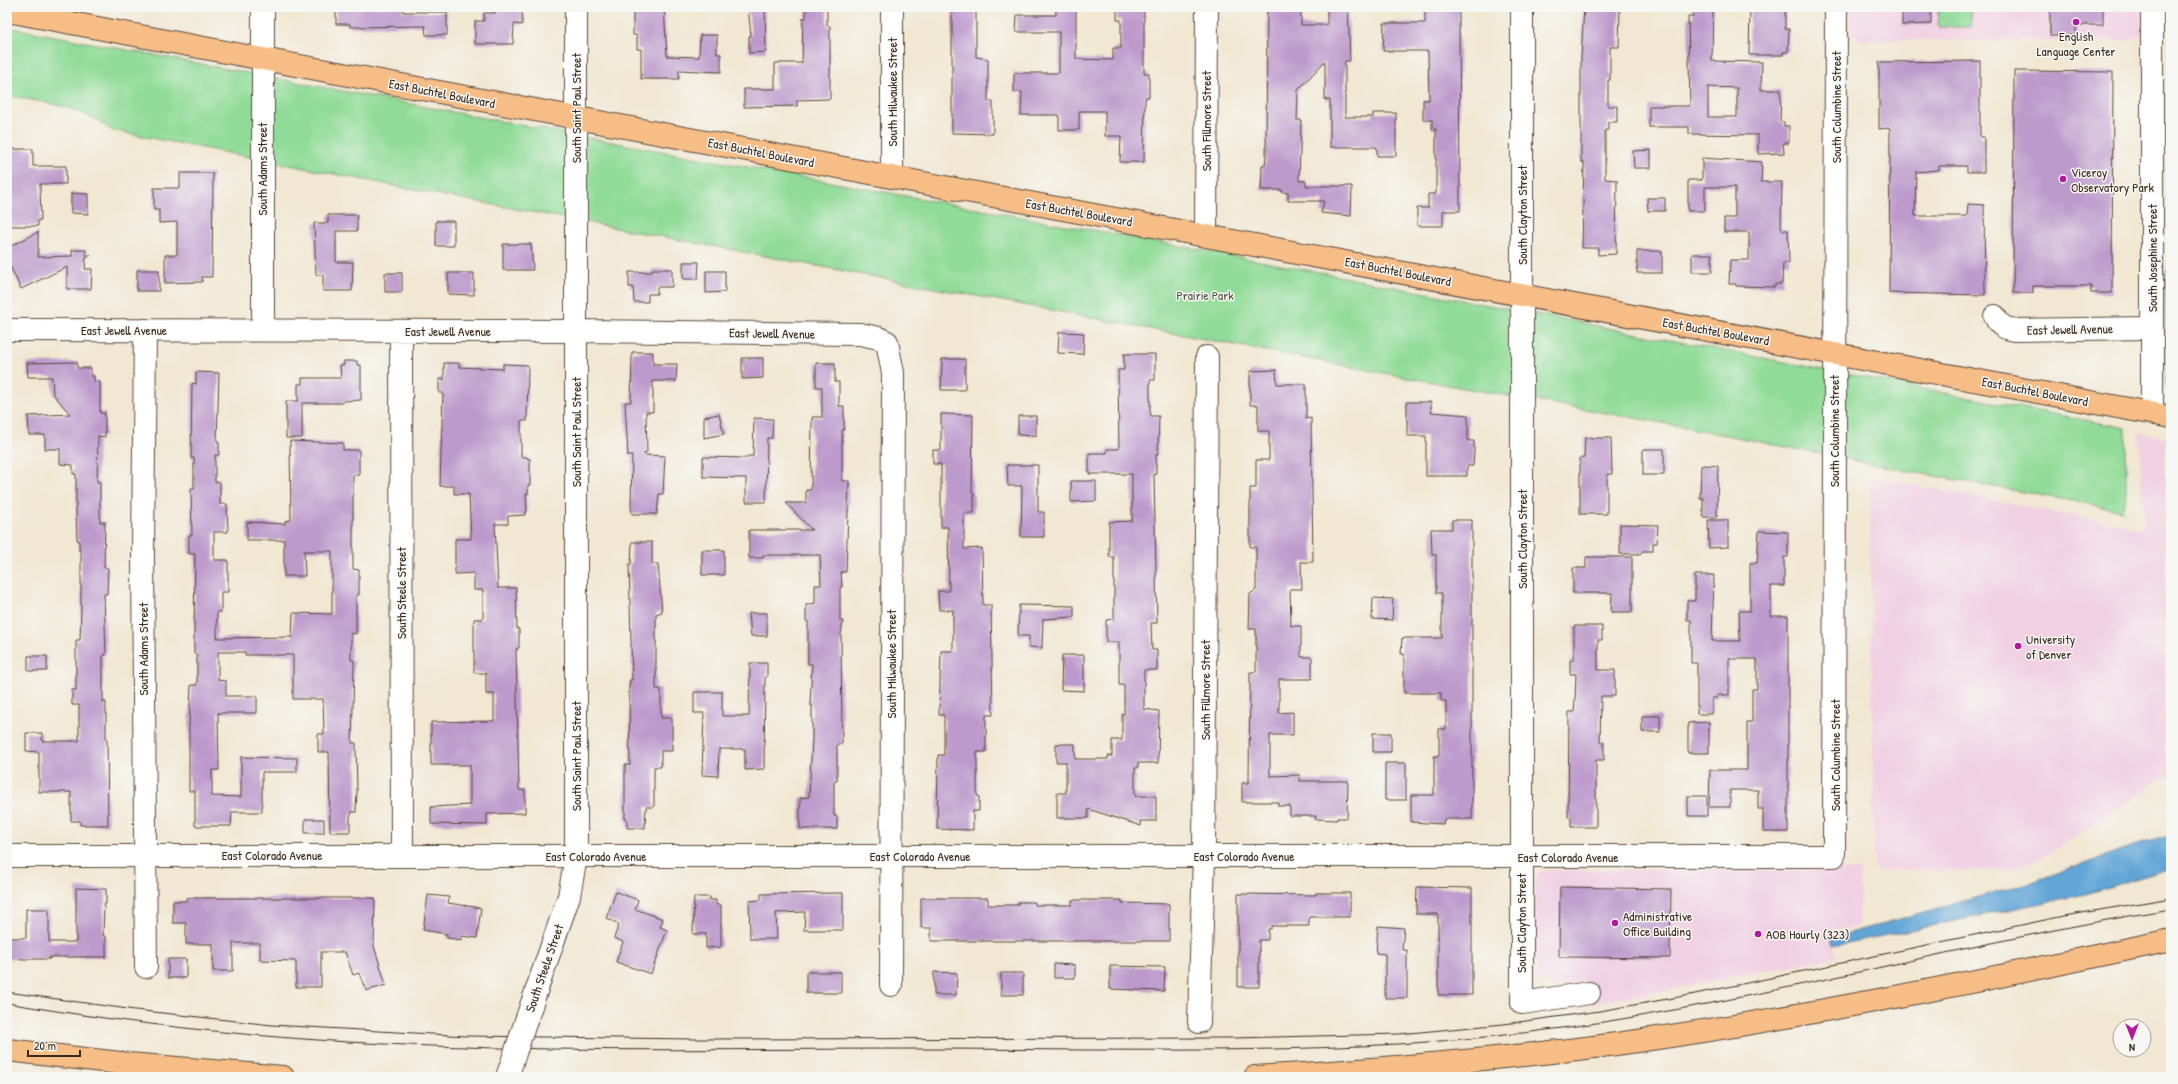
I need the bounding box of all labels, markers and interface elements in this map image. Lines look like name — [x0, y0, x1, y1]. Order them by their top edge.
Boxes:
marker: English Language Center — [2071, 17, 2081, 27]
place label: English Language Center — [2037, 27, 2115, 60]
street label: South Milwaukee Street — [883, 37, 901, 146]
street label: South Columbine Street — [1827, 51, 1845, 163]
street label: South Saint Paul Street — [567, 53, 585, 163]
street label: South Fillmore Street — [1197, 70, 1215, 171]
street label: East Buchtel Boulevard — [387, 74, 497, 112]
street label: South Adams Street — [253, 122, 271, 215]
street label: East Buchtel Boulevard — [706, 133, 816, 171]
place label: Viceroy Observatory Park — [2071, 163, 2155, 196]
street label: South Clayton Street — [1513, 165, 1531, 265]
marker: Viceroy Observatory Park — [2058, 174, 2068, 184]
street label: East Buchtel Boulevard — [1024, 194, 1134, 230]
street label: South Josephine Street — [2143, 204, 2161, 312]
street label: East Buchtel Boulevard — [1343, 252, 1453, 290]
park label: Prairie Park — [1176, 286, 1234, 304]
street label: East Buchtel Boulevard — [1661, 313, 1771, 349]
street label: East Jewell Avenue — [2027, 319, 2113, 339]
street label: East Jewell Avenue — [81, 321, 167, 339]
street label: East Jewell Avenue — [405, 322, 491, 340]
street label: East Jewell Avenue — [729, 323, 815, 343]
street label: East Buchtel Boulevard — [1980, 372, 2090, 410]
street label: South Columbine Street — [1825, 375, 1843, 487]
street label: South Saint Paul Street — [567, 377, 585, 487]
street label: South Clayton Street — [1513, 489, 1531, 589]
street label: South Steele Street — [392, 546, 410, 639]
street label: South Adams Street — [134, 602, 152, 695]
street label: South Milwaukee Street — [882, 609, 900, 718]
place label: University of Denver — [2026, 630, 2076, 663]
street label: South Fillmore Street — [1196, 639, 1214, 740]
marker: University of Denver — [2013, 641, 2023, 651]
street label: South Columbine Street — [1826, 699, 1844, 811]
street label: South Saint Paul Street — [567, 701, 585, 811]
street label: East Colorado Avenue — [222, 846, 322, 864]
street label: East Colorado Avenue — [546, 847, 646, 865]
street label: East Colorado Avenue — [870, 847, 970, 865]
street label: East Colorado Avenue — [1194, 847, 1294, 865]
street label: East Colorado Avenue — [1518, 848, 1618, 866]
street label: South Clayton Street — [1512, 873, 1530, 973]
place label: Administrative Office Building — [1623, 907, 1692, 940]
marker: Administrative Office Building — [1610, 918, 1620, 928]
street label: South Steele Street — [521, 921, 568, 1014]
place label: AOB Hourly (323) — [1766, 925, 1849, 943]
marker: AOB Hourly (323) — [1753, 929, 1763, 939]
north arrow — [2112, 1018, 2152, 1058]
scale bar — [28, 1032, 80, 1058]
text: 20 m — [34, 1037, 56, 1054]
text: N — [2129, 1041, 2135, 1055]

